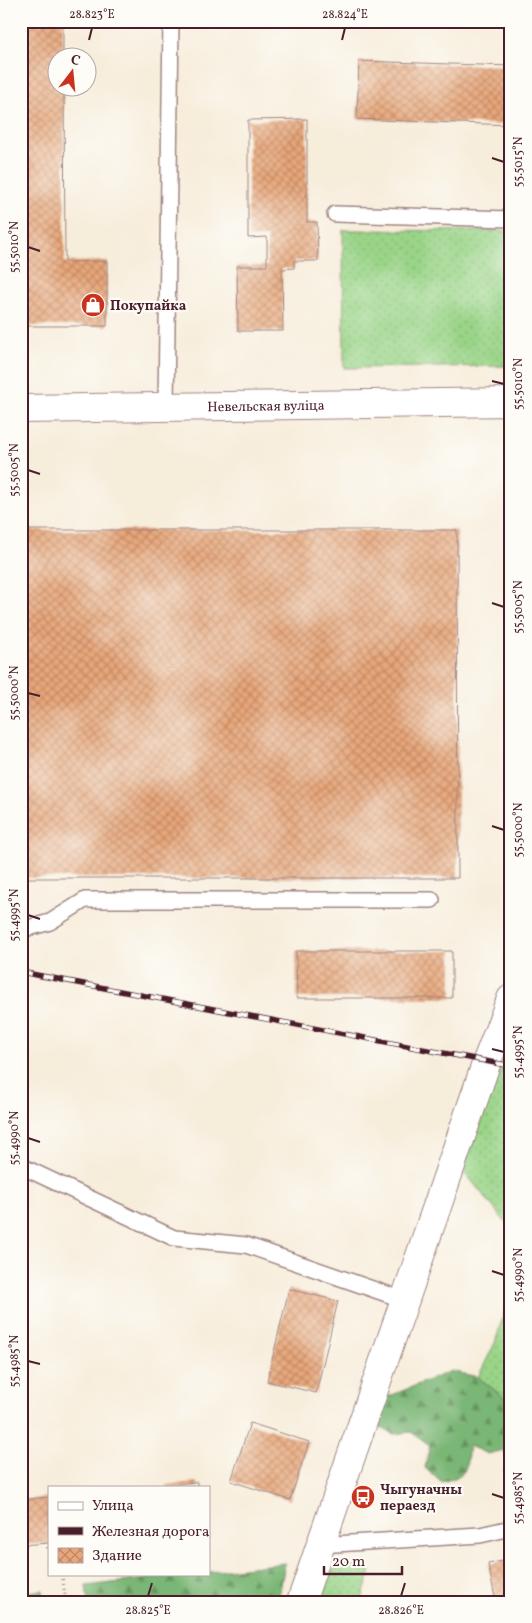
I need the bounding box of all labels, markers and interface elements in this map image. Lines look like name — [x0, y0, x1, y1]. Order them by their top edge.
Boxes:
text: 28.823°E — [69, 7, 115, 23]
text: 28.824°E — [322, 7, 368, 23]
north arrow — [48, 48, 98, 98]
text: С — [68, 51, 82, 71]
text: 55.5015°N — [511, 137, 527, 187]
text: 55.5010°N — [7, 221, 23, 273]
shop icon: Покупайка — [80, 292, 106, 318]
place label: Покупайка — [110, 297, 187, 316]
text: 55.5010°N — [511, 358, 527, 410]
street label: Невельская вуліца — [207, 397, 325, 417]
text: 55.5005°N — [7, 443, 23, 497]
text: 55.5005°N — [511, 580, 527, 634]
text: 55.5000°N — [7, 665, 23, 720]
text: 55.5000°N — [511, 802, 527, 857]
text: 55.4995°N — [7, 889, 23, 941]
text: 55.4995°N — [511, 1026, 527, 1078]
text: 55.4990°N — [7, 1111, 23, 1165]
text: 55.4990°N — [511, 1248, 527, 1302]
text: 55.4985°N — [7, 1335, 23, 1387]
text: 55.4985°N — [511, 1472, 527, 1524]
place label: Чыгуначны пераезд — [380, 1481, 462, 1516]
bus stop icon: Чыгуначны пераезд — [350, 1484, 376, 1510]
legend — [48, 1486, 210, 1576]
text: Улица — [92, 1496, 134, 1517]
text: Железная дорога — [92, 1522, 209, 1543]
scale bar — [324, 1543, 402, 1575]
text: Здание — [92, 1546, 142, 1567]
text: 20 m — [332, 1552, 365, 1573]
text: 28.825°E — [125, 1603, 171, 1619]
text: 28.826°E — [378, 1603, 424, 1619]

